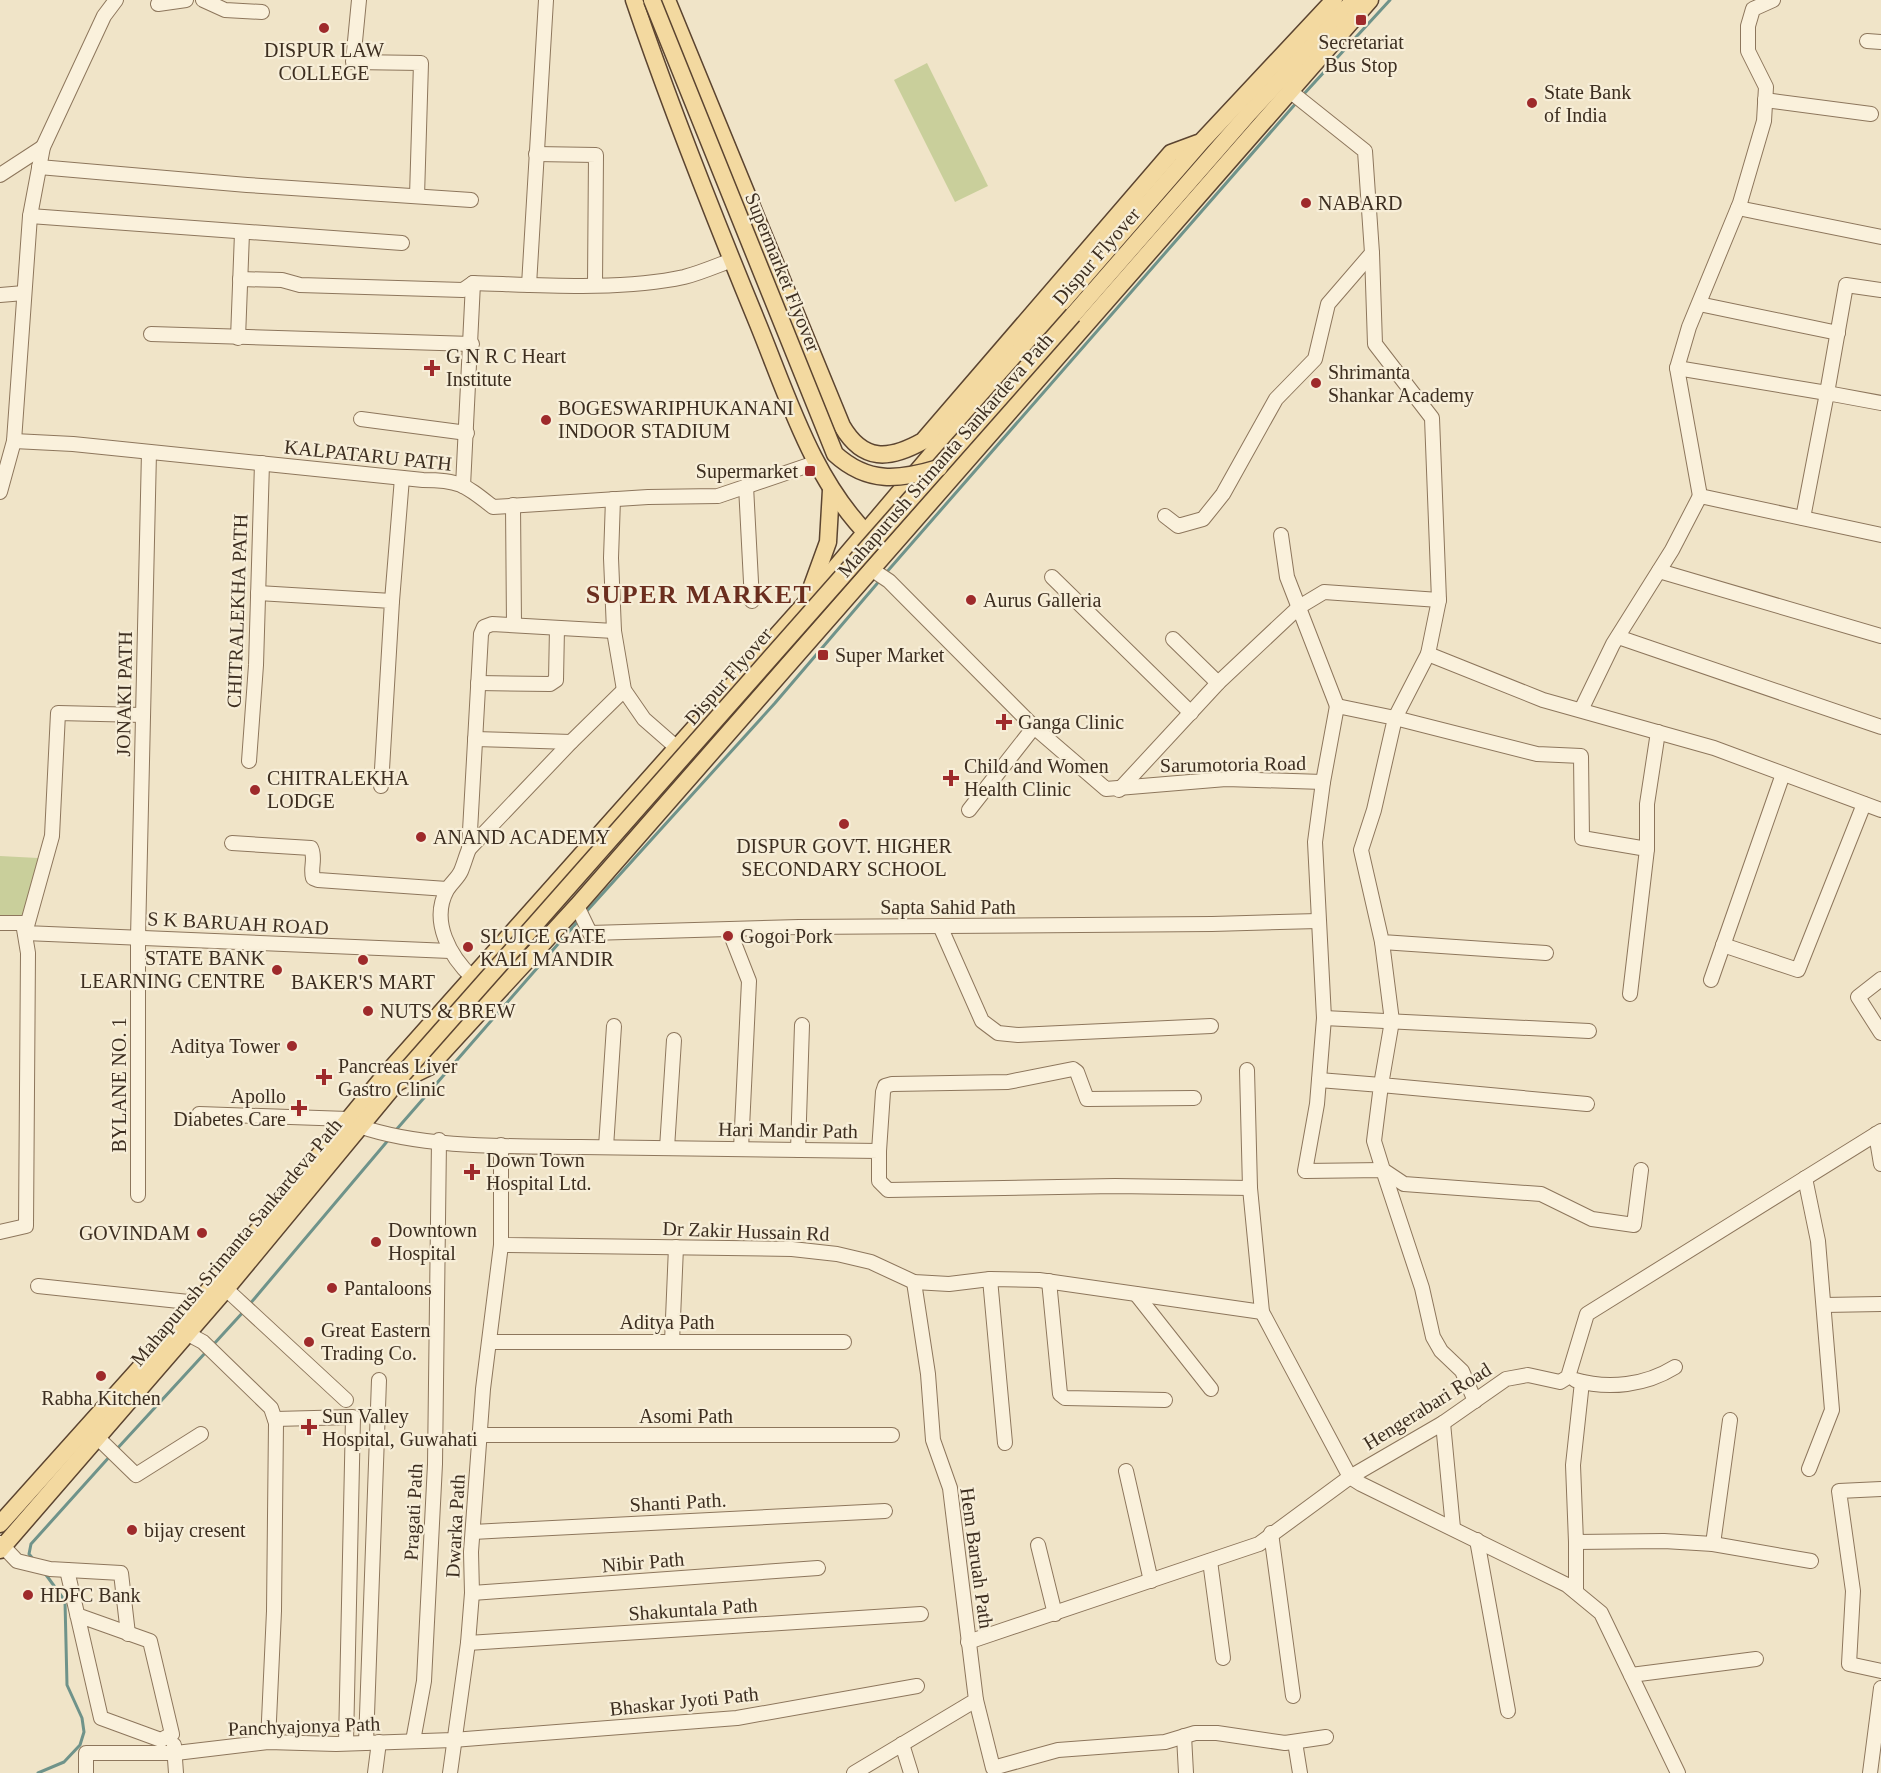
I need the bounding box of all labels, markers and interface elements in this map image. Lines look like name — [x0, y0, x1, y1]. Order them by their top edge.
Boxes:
marker: Secretariat Bus Stop — [1354, 13, 1368, 27]
marker: DISPUR LAW COLLEGE — [317, 21, 331, 35]
place label: Secretariat Bus Stop — [1318, 31, 1404, 77]
place label: DISPUR LAW COLLEGE — [264, 39, 384, 84]
place label: State Bank of India — [1544, 81, 1631, 126]
marker: State Bank of India — [1525, 96, 1539, 110]
street label: Supermarket Flyover — [740, 189, 825, 355]
place label: NABARD — [1318, 192, 1402, 214]
marker: NABARD — [1299, 196, 1313, 210]
street label: Dispur Flyover — [1048, 203, 1145, 310]
street label: Mahapurush Srimanta Sankardeva Path — [833, 329, 1058, 582]
place label: G N R C Heart Institute — [446, 345, 566, 390]
marker: G N R C Heart Institute — [423, 359, 441, 377]
place label: Shrimanta Shankar Academy — [1328, 361, 1474, 407]
marker: Shrimanta Shankar Academy — [1309, 376, 1323, 390]
place label: BOGESWARIPHUKANANI INDOOR STADIUM — [558, 397, 794, 442]
marker: BOGESWARIPHUKANANI INDOOR STADIUM — [539, 413, 553, 427]
street label: KALPATARU PATH — [283, 435, 453, 475]
place label: Supermarket — [696, 460, 798, 483]
marker: Supermarket — [803, 464, 817, 478]
street label: CHITRALEKHA PATH — [223, 514, 251, 708]
district label: SUPER MARKET — [586, 580, 812, 609]
place label: Aurus Galleria — [983, 589, 1101, 611]
marker: Aurus Galleria — [964, 593, 978, 607]
street label: Dispur Flyover — [680, 623, 777, 730]
street label: JONAKI PATH — [112, 631, 136, 757]
place label: Super Market — [835, 644, 945, 667]
marker: Super Market — [816, 648, 830, 662]
place label: Ganga Clinic — [1018, 711, 1124, 734]
marker: Ganga Clinic — [995, 713, 1013, 731]
street label: Sarumotoria Road — [1160, 752, 1306, 776]
place label: Child and Women Health Clinic — [964, 755, 1109, 800]
place label: CHITRALEKHA LODGE — [267, 767, 410, 812]
marker: Child and Women Health Clinic — [942, 769, 960, 787]
marker: CHITRALEKHA LODGE — [248, 783, 262, 797]
marker: DISPUR GOVT. HIGHER SECONDARY SCHOOL — [837, 817, 851, 831]
place label: ANAND ACADEMY — [433, 826, 610, 848]
marker: ANAND ACADEMY — [414, 830, 428, 844]
place label: DISPUR GOVT. HIGHER SECONDARY SCHOOL — [736, 835, 953, 880]
street label: Sapta Sahid Path — [880, 896, 1016, 919]
street label: S K BARUAH ROAD — [147, 907, 329, 939]
place label: SLUICE GATE KALI MANDIR — [480, 925, 615, 970]
place label: Gogoi Pork — [740, 925, 833, 948]
marker: Gogoi Pork — [721, 929, 735, 943]
marker: SLUICE GATE KALI MANDIR — [461, 940, 475, 954]
place label: STATE BANK LEARNING CENTRE — [80, 947, 266, 992]
marker: BAKER'S MART — [356, 953, 370, 967]
marker: STATE BANK LEARNING CENTRE — [270, 963, 284, 977]
place label: BAKER'S MART — [291, 971, 435, 993]
place label: NUTS & BREW — [380, 1000, 516, 1022]
marker: NUTS & BREW — [361, 1004, 375, 1018]
street label: BYLANE NO. 1 — [108, 1018, 130, 1153]
place label: Aditya Tower — [170, 1035, 280, 1058]
marker: Aditya Tower — [285, 1039, 299, 1053]
place label: Pancreas Liver Gastro Clinic — [338, 1055, 458, 1100]
marker: Pancreas Liver Gastro Clinic — [315, 1068, 333, 1086]
place label: Apollo Diabetes Care — [173, 1085, 286, 1130]
marker: Apollo Diabetes Care — [290, 1099, 308, 1117]
street label: Mahapurush Srimanta Sankardeva Path — [126, 1114, 347, 1371]
street label: Hari Mandir Path — [718, 1118, 858, 1142]
place label: Down Town Hospital Ltd. — [486, 1149, 592, 1195]
marker: Down Town Hospital Ltd. — [463, 1163, 481, 1181]
street label: Dr Zakir Hussain Rd — [662, 1217, 830, 1245]
place label: Downtown Hospital — [388, 1219, 477, 1265]
place label: GOVINDAM — [79, 1222, 190, 1244]
marker: GOVINDAM — [195, 1226, 209, 1240]
marker: Downtown Hospital — [369, 1235, 383, 1249]
place label: Pantaloons — [344, 1277, 432, 1299]
marker: Pantaloons — [325, 1281, 339, 1295]
street label: Aditya Path — [620, 1311, 715, 1334]
place label: Great Eastern Trading Co. — [321, 1319, 430, 1365]
marker: Great Eastern Trading Co. — [302, 1335, 316, 1349]
street label: Hengerabari Road — [1359, 1358, 1495, 1455]
marker: Rabha Kitchen — [94, 1369, 108, 1383]
place label: Rabha Kitchen — [41, 1387, 161, 1409]
place label: Sun Valley Hospital, Guwahati — [322, 1405, 478, 1451]
street label: Asomi Path — [639, 1405, 733, 1427]
marker: Sun Valley Hospital, Guwahati — [300, 1418, 318, 1436]
street label: Pragati Path — [399, 1463, 428, 1561]
street label: Dwarka Path — [441, 1474, 469, 1578]
street label: Hem Baruah Path — [956, 1486, 998, 1630]
street label: Shanti Path. — [629, 1488, 727, 1516]
place label: bijay cresent — [144, 1519, 246, 1542]
marker: bijay cresent — [125, 1523, 139, 1537]
street label: Nibir Path — [601, 1547, 685, 1577]
place label: HDFC Bank — [40, 1584, 141, 1606]
marker: HDFC Bank — [21, 1588, 35, 1602]
street label: Shakuntala Path — [628, 1594, 758, 1624]
street label: Bhaskar Jyoti Path — [608, 1682, 760, 1721]
street label: Panchyajonya Path — [227, 1712, 381, 1741]

